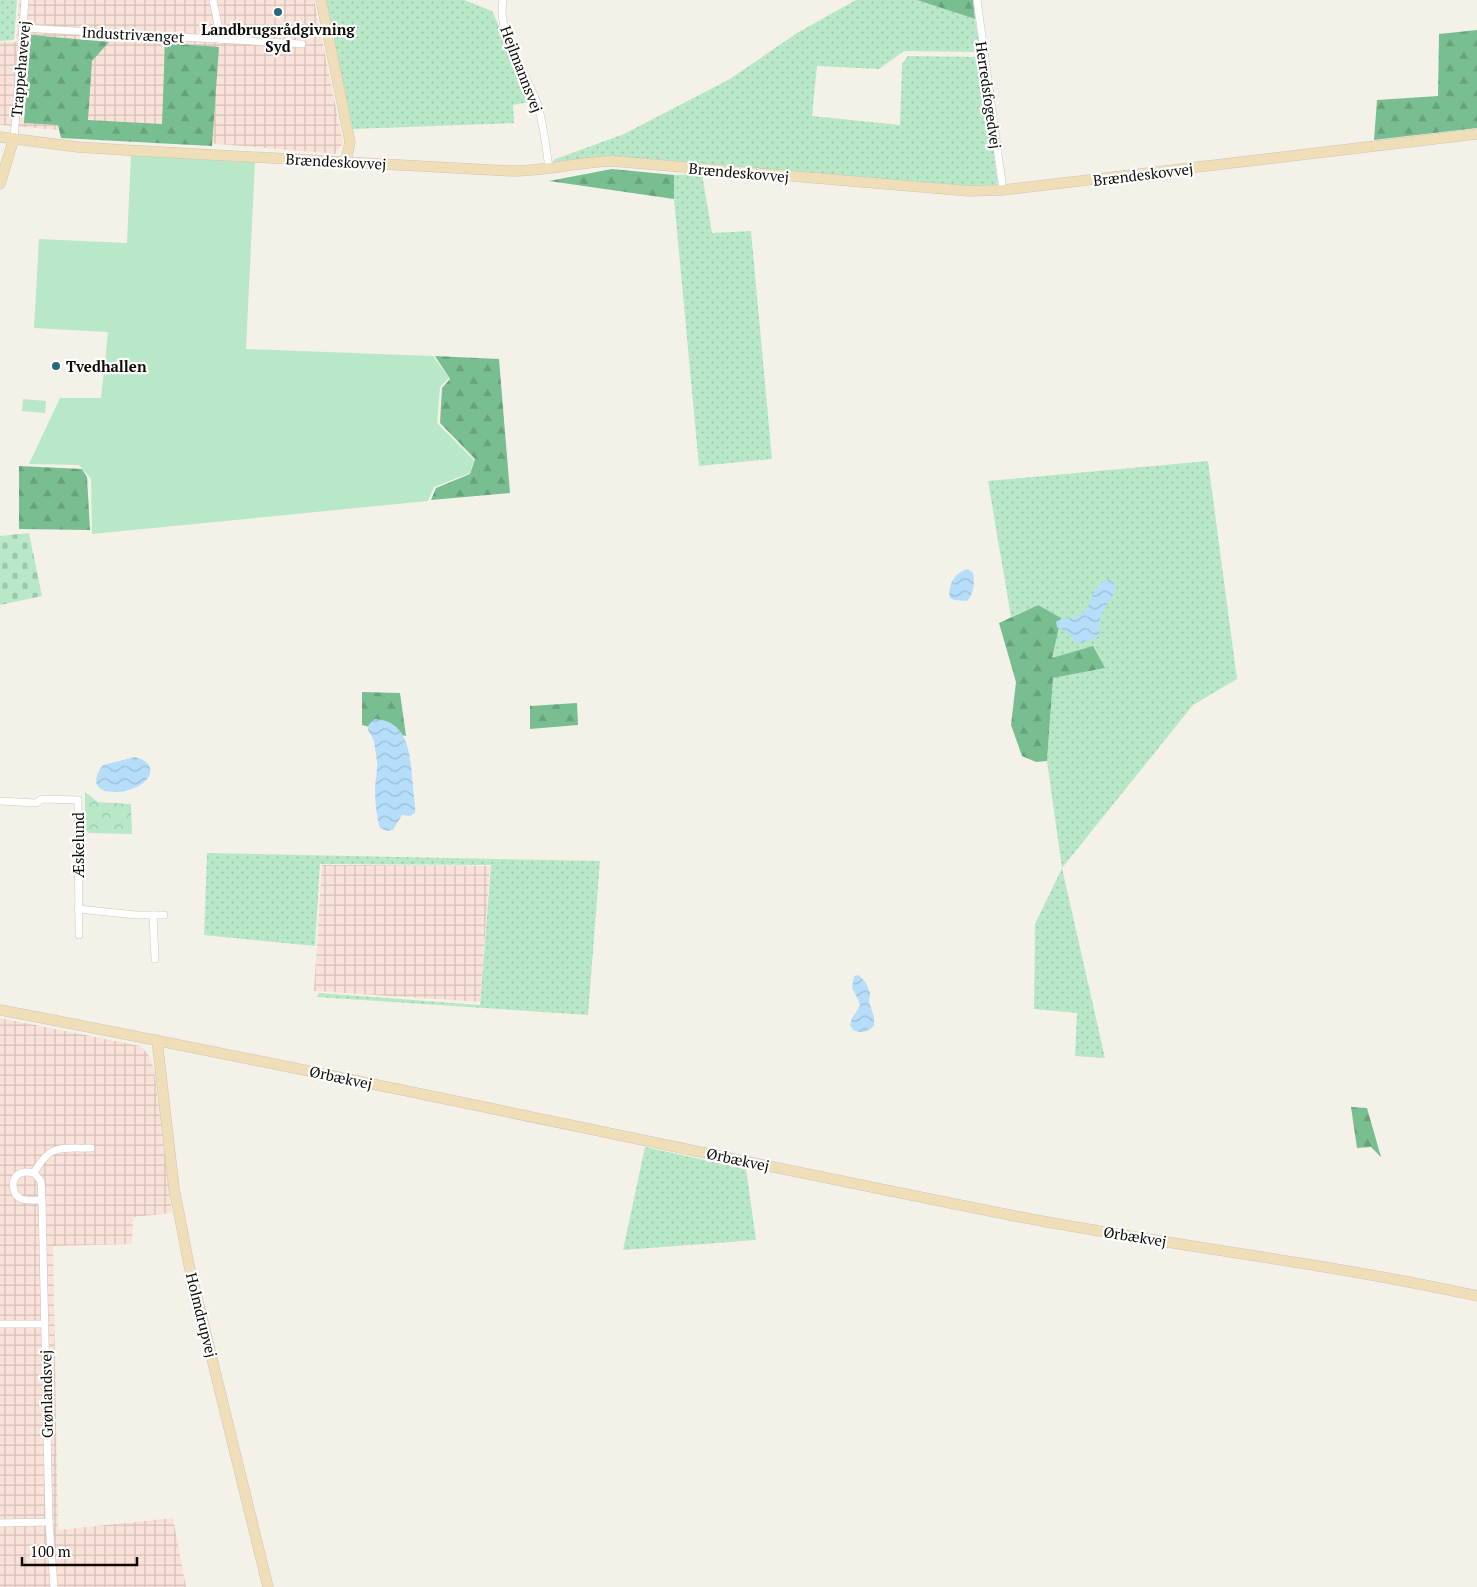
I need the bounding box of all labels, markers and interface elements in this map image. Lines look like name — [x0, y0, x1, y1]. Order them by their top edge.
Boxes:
marker: Landbrugsrådgivning Syd — [272, 6, 284, 18]
place label: Landbrugsrådgivning Syd — [201, 19, 355, 56]
street label: Trappehavevej — [6, 20, 34, 118]
street label: Industrivænget — [81, 21, 185, 47]
street label: Hejlmannsvej — [496, 23, 548, 115]
street label: Herredsfogedvej — [972, 40, 1006, 150]
street label: Brændeskovvej — [285, 148, 387, 174]
street label: Brændeskovvej — [688, 158, 790, 186]
street label: Brændeskovvej — [1092, 158, 1194, 190]
place label: Tvedhallen — [66, 356, 147, 376]
marker: Tvedhallen — [50, 360, 62, 372]
street label: Æskelund — [68, 812, 88, 878]
street label: Ørbækvej — [308, 1061, 374, 1093]
street label: Ørbækvej — [705, 1143, 771, 1175]
street label: Ørbækvej — [1102, 1221, 1168, 1251]
street label: Holmdrupvej — [182, 1270, 222, 1360]
street label: Grønlandsvej — [35, 1350, 57, 1438]
scale bar — [22, 1534, 138, 1566]
text: 100 m — [30, 1541, 71, 1561]

